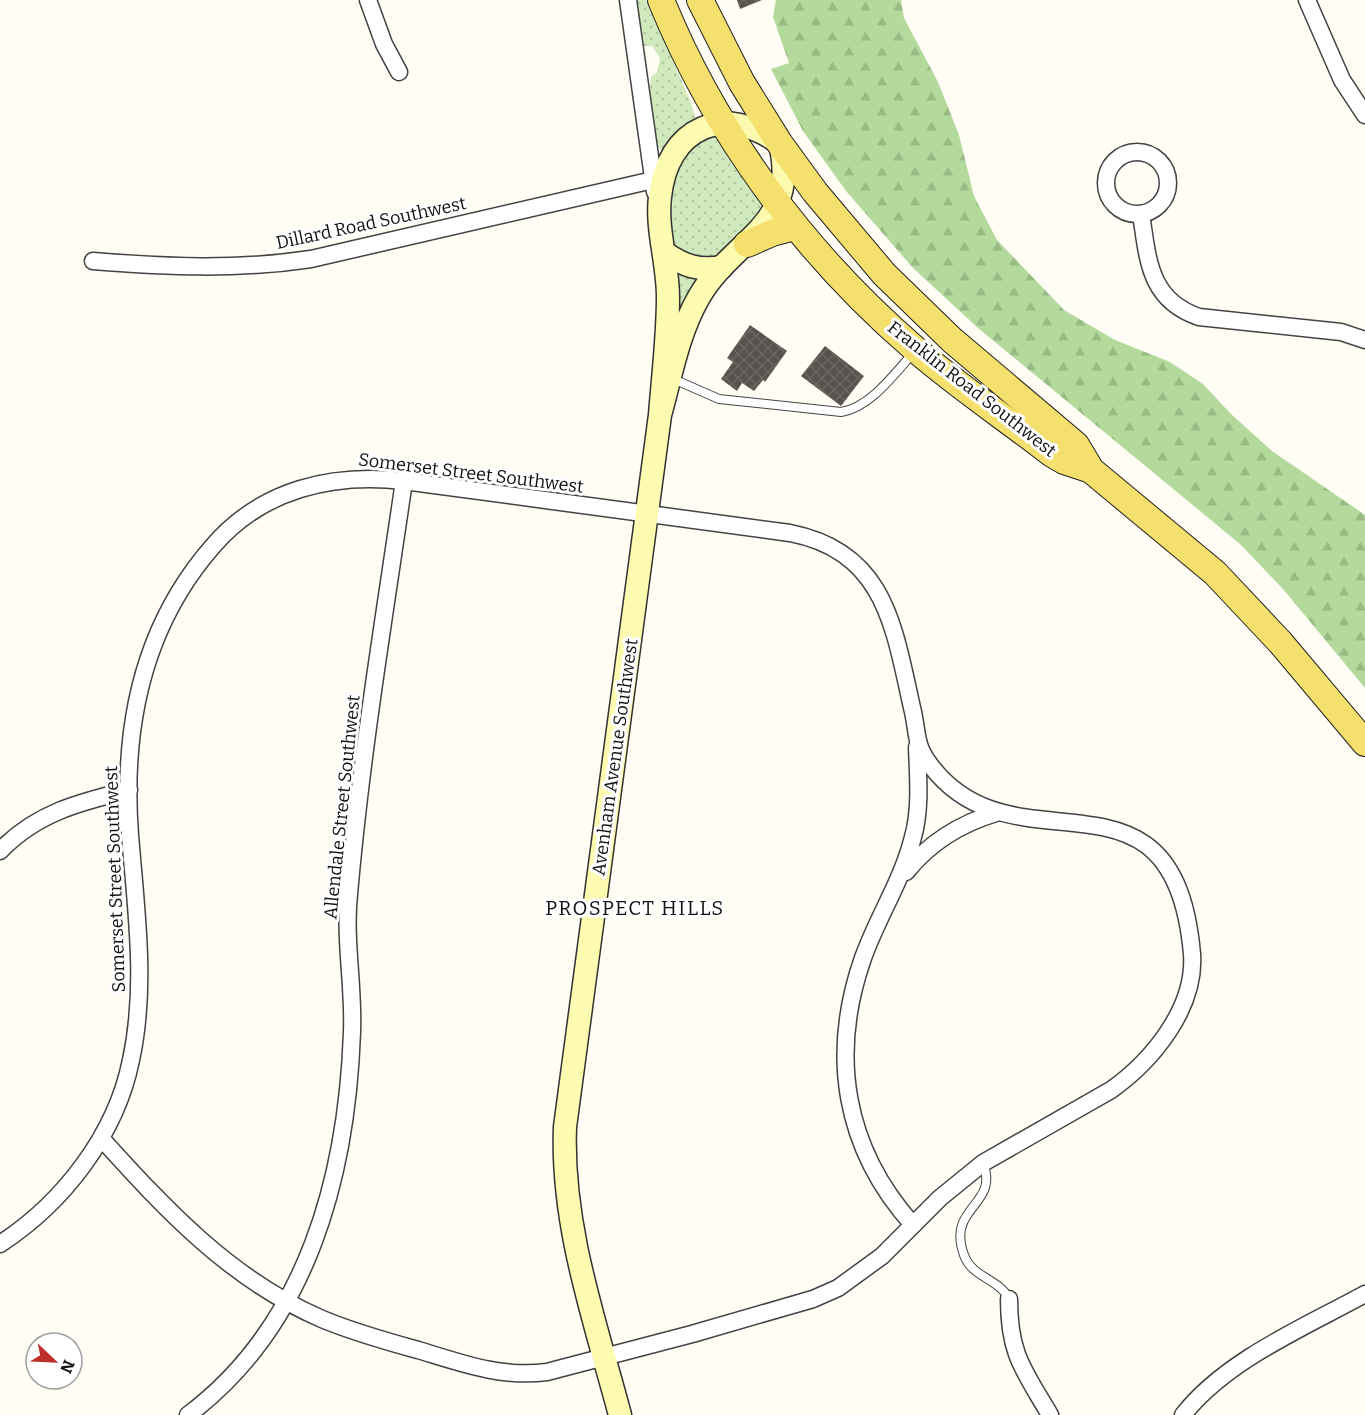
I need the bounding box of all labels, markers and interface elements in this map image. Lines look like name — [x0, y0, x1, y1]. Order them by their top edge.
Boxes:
street label: Dillard Road Southwest — [274, 192, 469, 254]
street label: Franklin Road Southwest — [883, 316, 1061, 462]
street label: Somerset Street Southwest — [357, 448, 585, 498]
street label: Avenham Avenue Southwest — [587, 637, 643, 877]
street label: Allendale Street Southwest — [319, 693, 365, 920]
street label: Somerset Street Southwest — [100, 765, 130, 993]
district label: PROSPECT HILLS — [545, 896, 725, 920]
north arrow — [24, 1331, 84, 1391]
text: N — [56, 1357, 79, 1376]

